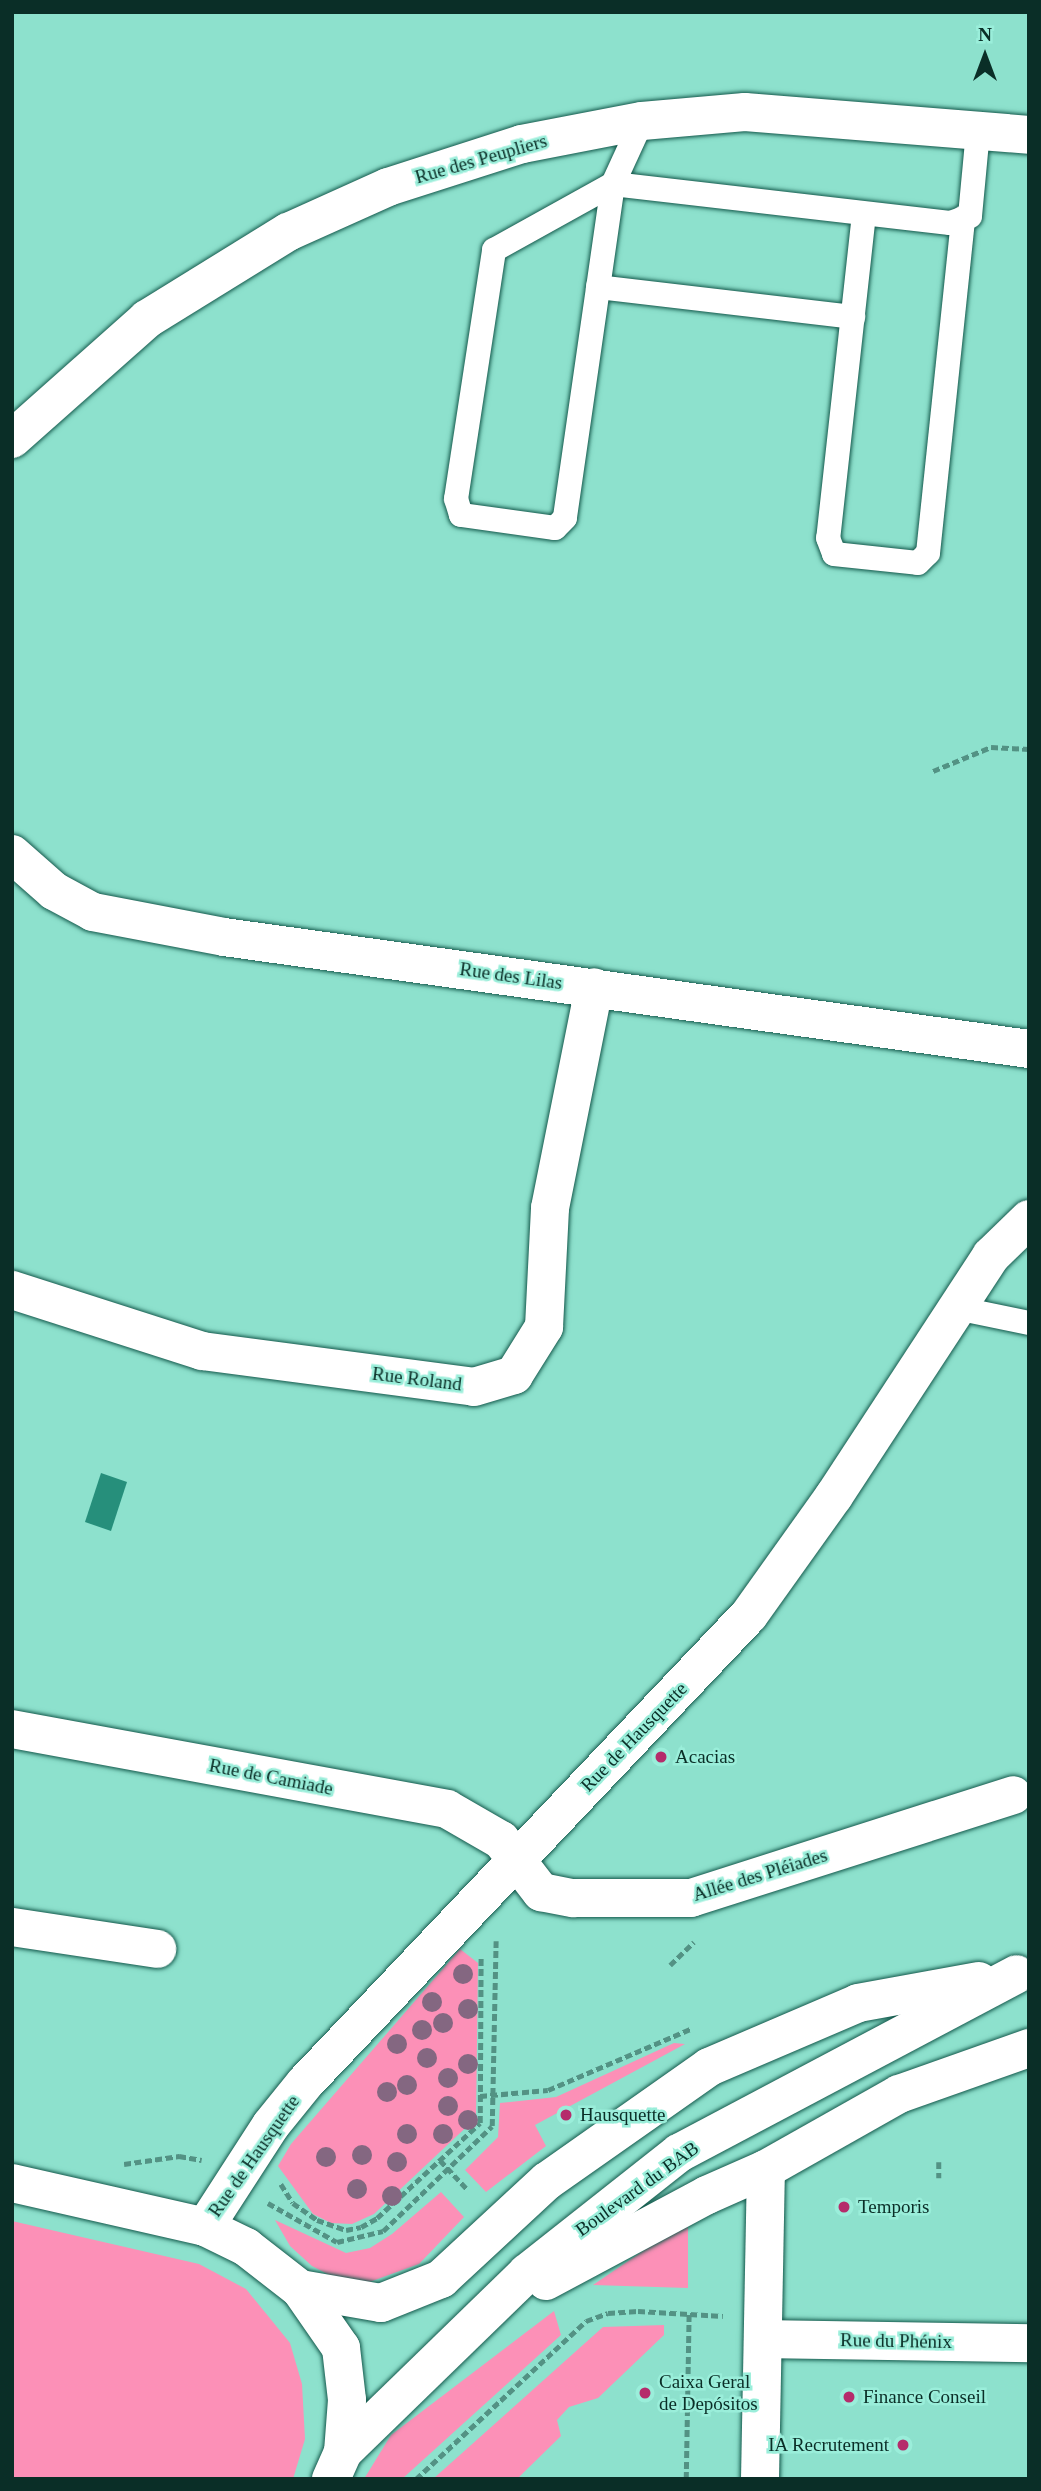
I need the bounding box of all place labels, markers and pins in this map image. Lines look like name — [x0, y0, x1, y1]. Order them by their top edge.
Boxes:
place label: Acacias — [675, 1746, 735, 1768]
marker: Acacias — [653, 1749, 669, 1765]
place label: Hausquette — [580, 2104, 665, 2126]
marker: Hausquette — [558, 2107, 574, 2123]
place label: Temporis — [858, 2196, 929, 2218]
marker: Temporis — [836, 2199, 852, 2215]
place label: Caixa Geral de Depósitos — [659, 2371, 758, 2415]
marker: Caixa Geral de Depósitos — [637, 2385, 653, 2401]
place label: Finance Conseil — [863, 2386, 986, 2408]
marker: Finance Conseil — [841, 2389, 857, 2405]
place label: IA Recrutement — [767, 2434, 889, 2456]
marker: IA Recrutement — [895, 2437, 911, 2453]

